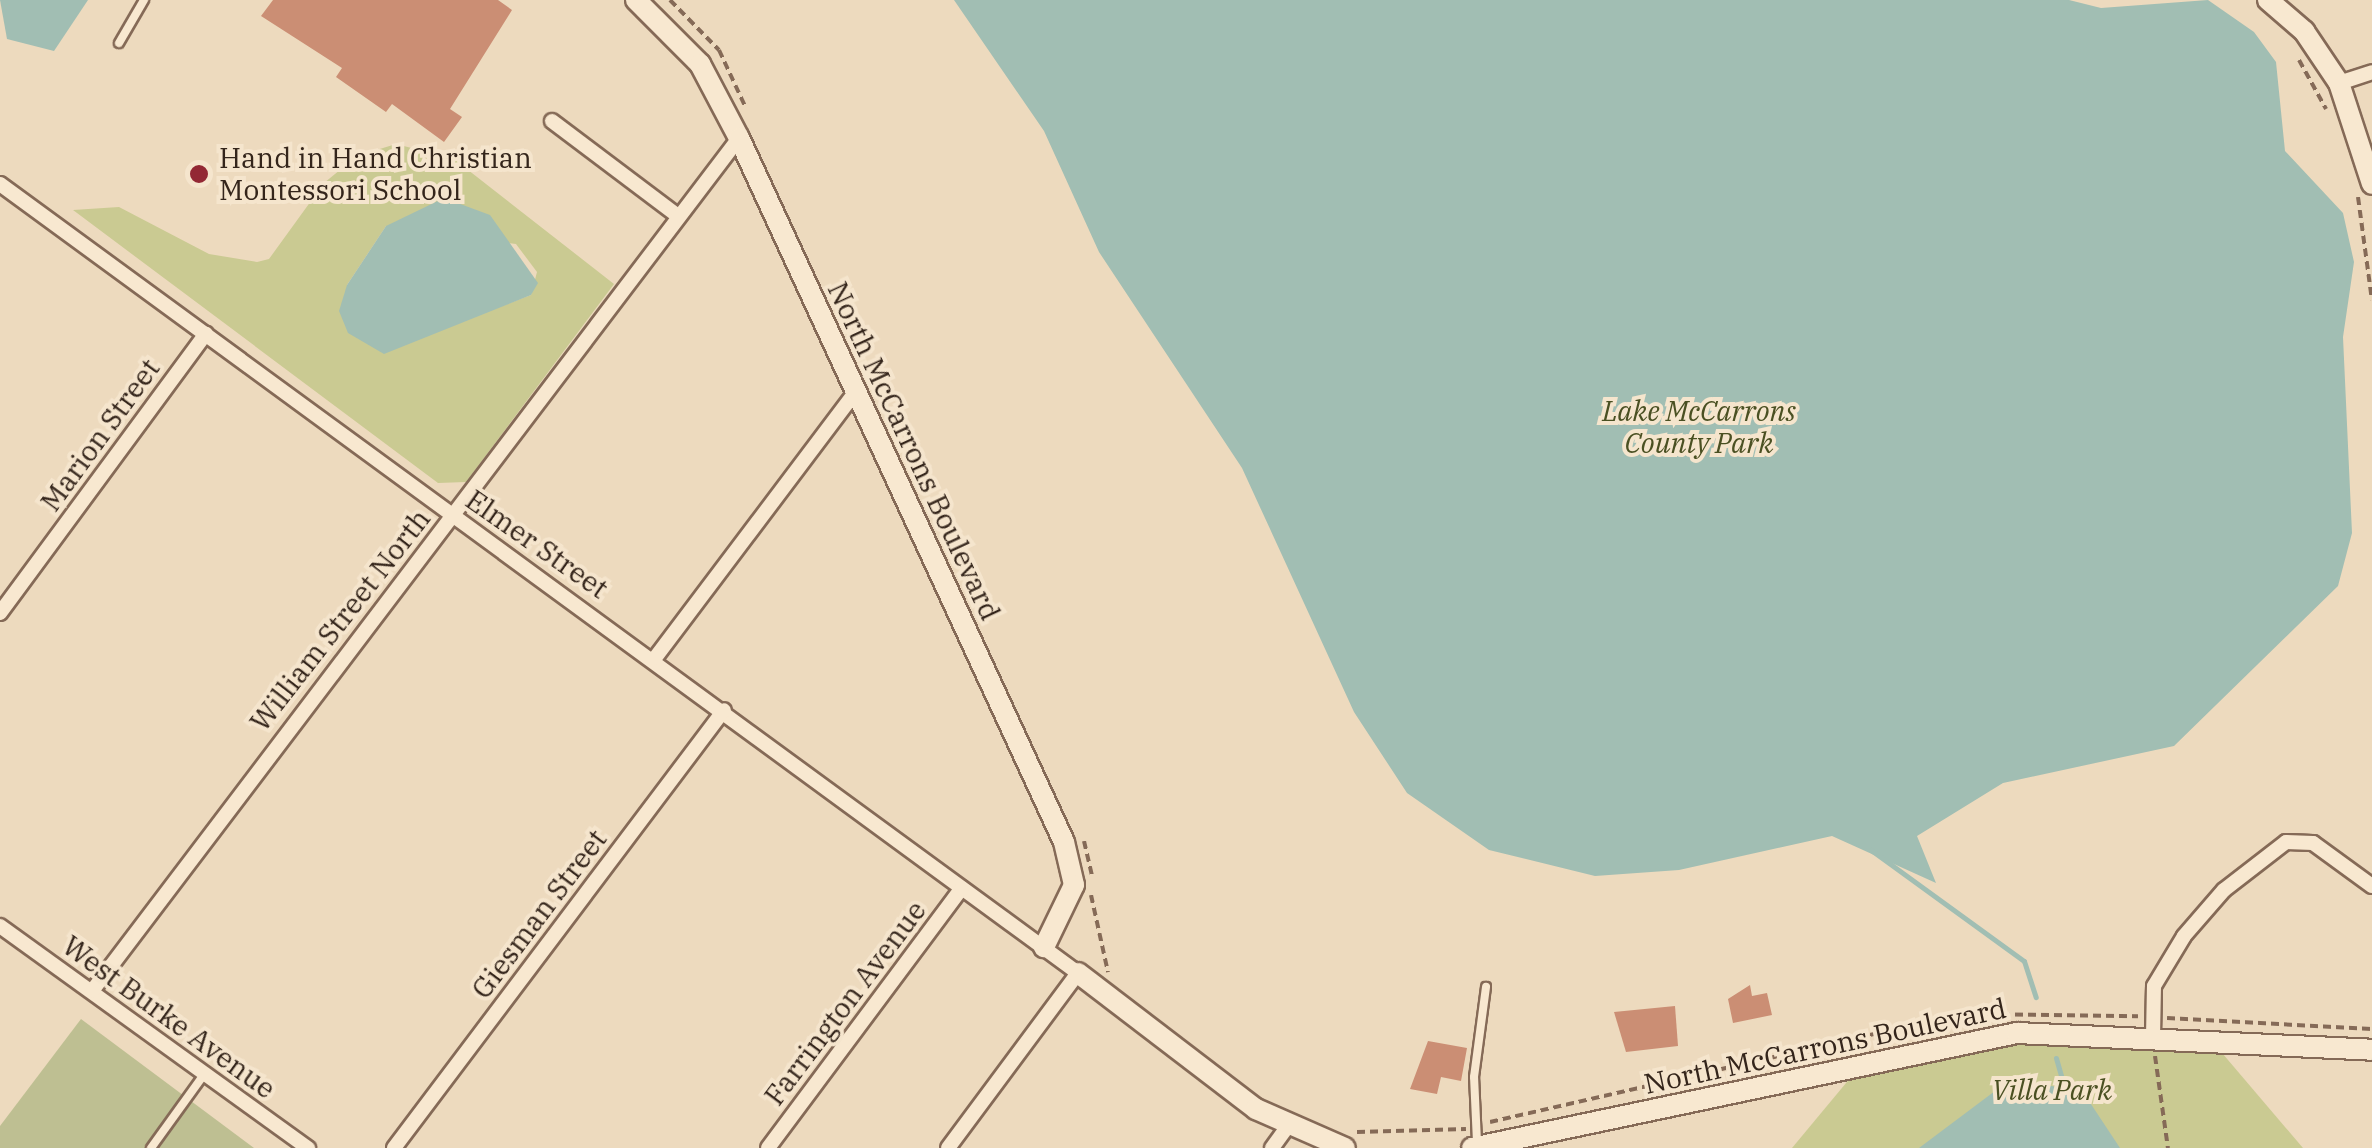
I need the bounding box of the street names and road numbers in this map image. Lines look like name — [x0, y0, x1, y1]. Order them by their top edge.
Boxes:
street label: North McCarrons Boulevard — [821, 277, 1007, 625]
street label: Marion Street — [34, 352, 166, 518]
street label: Elmer Street — [460, 483, 614, 605]
street label: William Street North — [243, 502, 437, 738]
street label: Giesman Street — [465, 823, 613, 1005]
street label: Farrington Avenue — [757, 894, 933, 1112]
street label: West Burke Avenue — [56, 929, 282, 1105]
street label: North McCarrons Boulevard — [1641, 991, 2009, 1101]

